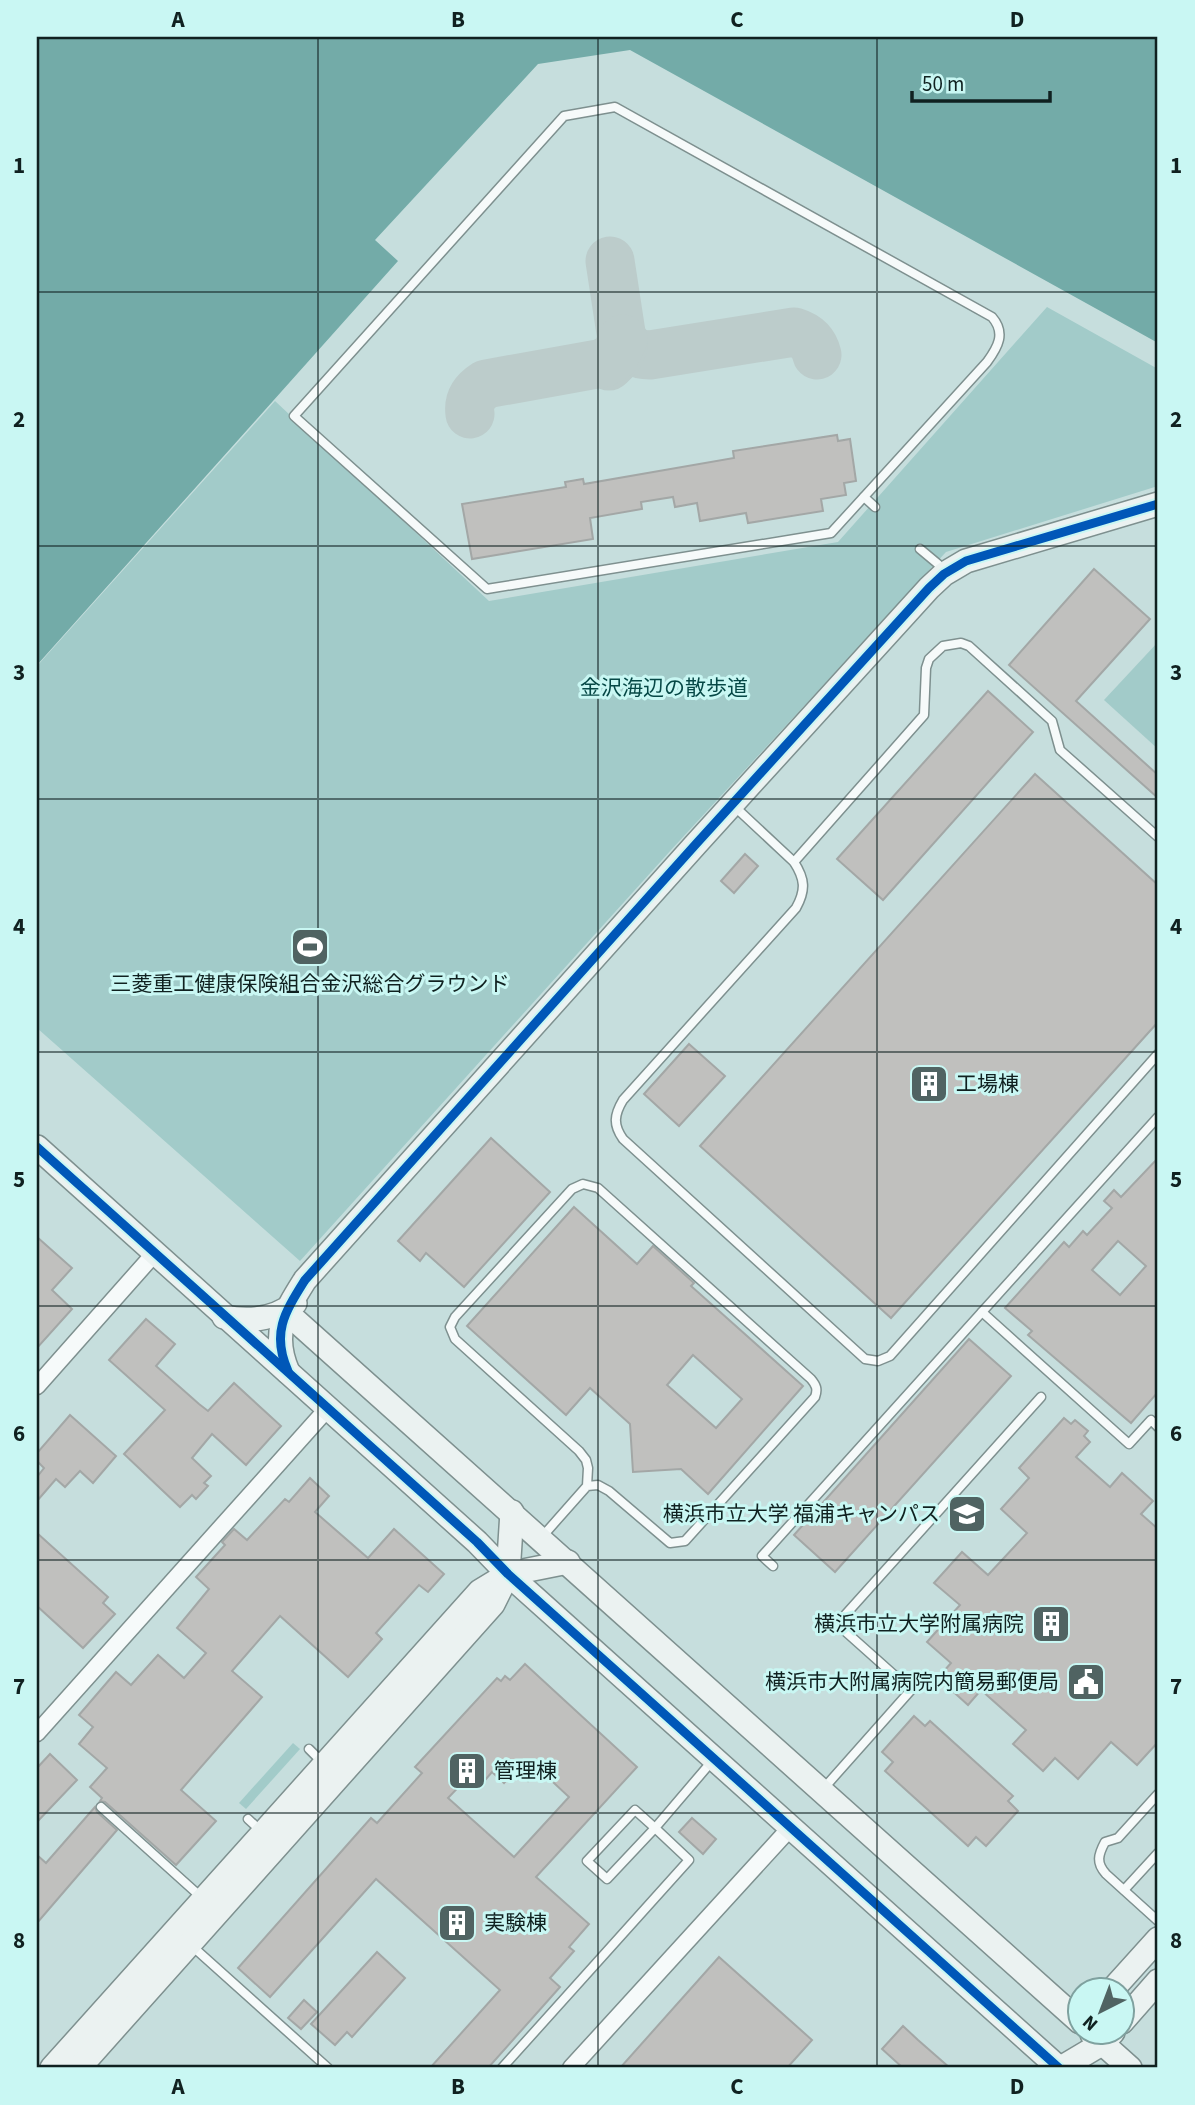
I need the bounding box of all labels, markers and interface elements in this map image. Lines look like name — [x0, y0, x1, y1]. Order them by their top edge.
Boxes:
text: A — [170, 3, 185, 36]
text: B — [451, 3, 465, 36]
text: C — [730, 3, 744, 36]
text: D — [1010, 3, 1024, 36]
scale bar — [912, 60, 1050, 104]
text: 50 m — [922, 69, 964, 99]
text: 1 — [13, 149, 25, 182]
text: 1 — [1170, 149, 1182, 182]
text: 2 — [13, 403, 25, 436]
text: 2 — [1170, 403, 1182, 436]
text: 3 — [13, 656, 25, 689]
text: 3 — [1170, 656, 1182, 689]
park label: 金沢海辺の散歩道 — [580, 673, 748, 703]
text: 4 — [13, 910, 25, 943]
text: 4 — [1170, 910, 1182, 943]
sports icon: 三菱重工健康保険組合金沢総合グラウンド — [289, 926, 331, 968]
place label: 三菱重工健康保険組合金沢総合グラウンド — [111, 969, 510, 999]
building icon: 工場棟 — [908, 1063, 950, 1105]
place label: 工場棟 — [956, 1069, 1019, 1099]
text: 5 — [13, 1163, 25, 1196]
text: 5 — [1170, 1163, 1182, 1196]
text: 6 — [13, 1417, 25, 1450]
text: 6 — [1170, 1417, 1182, 1450]
school or university icon: 横浜市立大学 福浦キャンパス — [946, 1493, 988, 1535]
place label: 横浜市立大学 福浦キャンパス — [663, 1499, 940, 1529]
building icon: 横浜市立大学附属病院 — [1030, 1603, 1072, 1645]
place label: 横浜市立大学附属病院 — [814, 1609, 1024, 1639]
public building icon: 横浜市大附属病院内簡易郵便局 — [1065, 1661, 1107, 1703]
place label: 横浜市大附属病院内簡易郵便局 — [765, 1667, 1059, 1697]
text: 7 — [13, 1670, 25, 1703]
text: 7 — [1170, 1670, 1182, 1703]
building icon: 管理棟 — [446, 1750, 488, 1792]
place label: 管理棟 — [494, 1756, 557, 1786]
building icon: 実験棟 — [436, 1902, 478, 1944]
place label: 実験棟 — [484, 1908, 547, 1938]
text: 8 — [13, 1924, 25, 1957]
text: 8 — [1170, 1924, 1182, 1957]
north arrow — [1066, 1976, 1136, 2046]
text: N — [1077, 2008, 1104, 2037]
text: A — [170, 2070, 185, 2103]
text: B — [451, 2070, 465, 2103]
text: C — [730, 2070, 744, 2103]
text: D — [1010, 2070, 1024, 2103]

